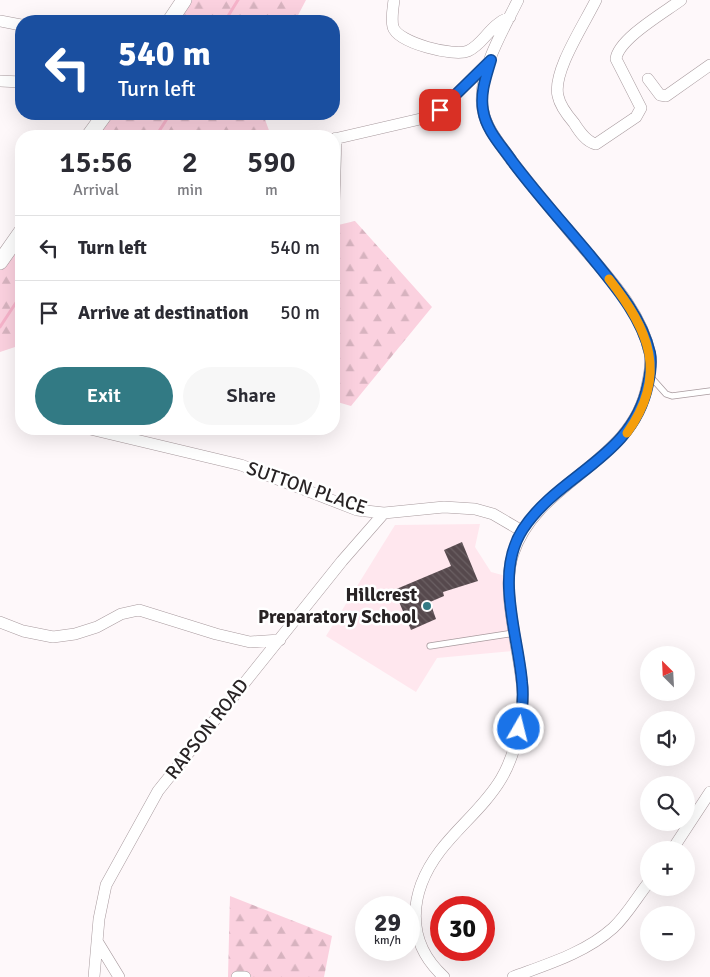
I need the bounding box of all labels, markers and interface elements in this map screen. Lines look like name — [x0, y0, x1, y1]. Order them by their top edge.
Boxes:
text: 540 m — [118, 32, 211, 75]
icon: left — [35, 35, 100, 100]
text: Turn left — [118, 75, 196, 102]
pin — [419, 89, 461, 131]
icon: arrive — [426, 96, 454, 124]
text: 15:56 — [59, 144, 133, 181]
text: 2 — [182, 144, 198, 181]
text: 590 — [247, 144, 296, 181]
text: Arrival — [73, 180, 119, 200]
text: min — [177, 180, 203, 200]
text: m — [265, 180, 278, 200]
icon: left — [35, 234, 63, 262]
text: Turn left — [78, 236, 147, 260]
text: 540 m — [270, 236, 320, 260]
icon: arrive — [35, 299, 63, 327]
text: Arrive at destination — [78, 301, 249, 325]
text: 50 m — [280, 301, 320, 325]
button: Exit — [35, 367, 173, 425]
button: Share — [183, 367, 320, 425]
street label: SUTTON PLACE — [244, 456, 370, 520]
place label: Hillcrest Preparatory School — [258, 583, 417, 629]
marker: Hillcrest Preparatory School — [421, 600, 433, 612]
north arrow — [640, 646, 695, 701]
map controls — [640, 646, 695, 961]
street label: RAPSON ROAD — [160, 674, 254, 784]
position arrow — [492, 702, 544, 754]
button: sound — [640, 711, 695, 766]
button: search — [640, 776, 695, 831]
button: + — [640, 841, 695, 896]
speed limit sign: 30 — [430, 896, 495, 961]
button: − — [640, 906, 695, 961]
text: 29 — [374, 907, 401, 938]
text: km/h — [374, 933, 401, 948]

